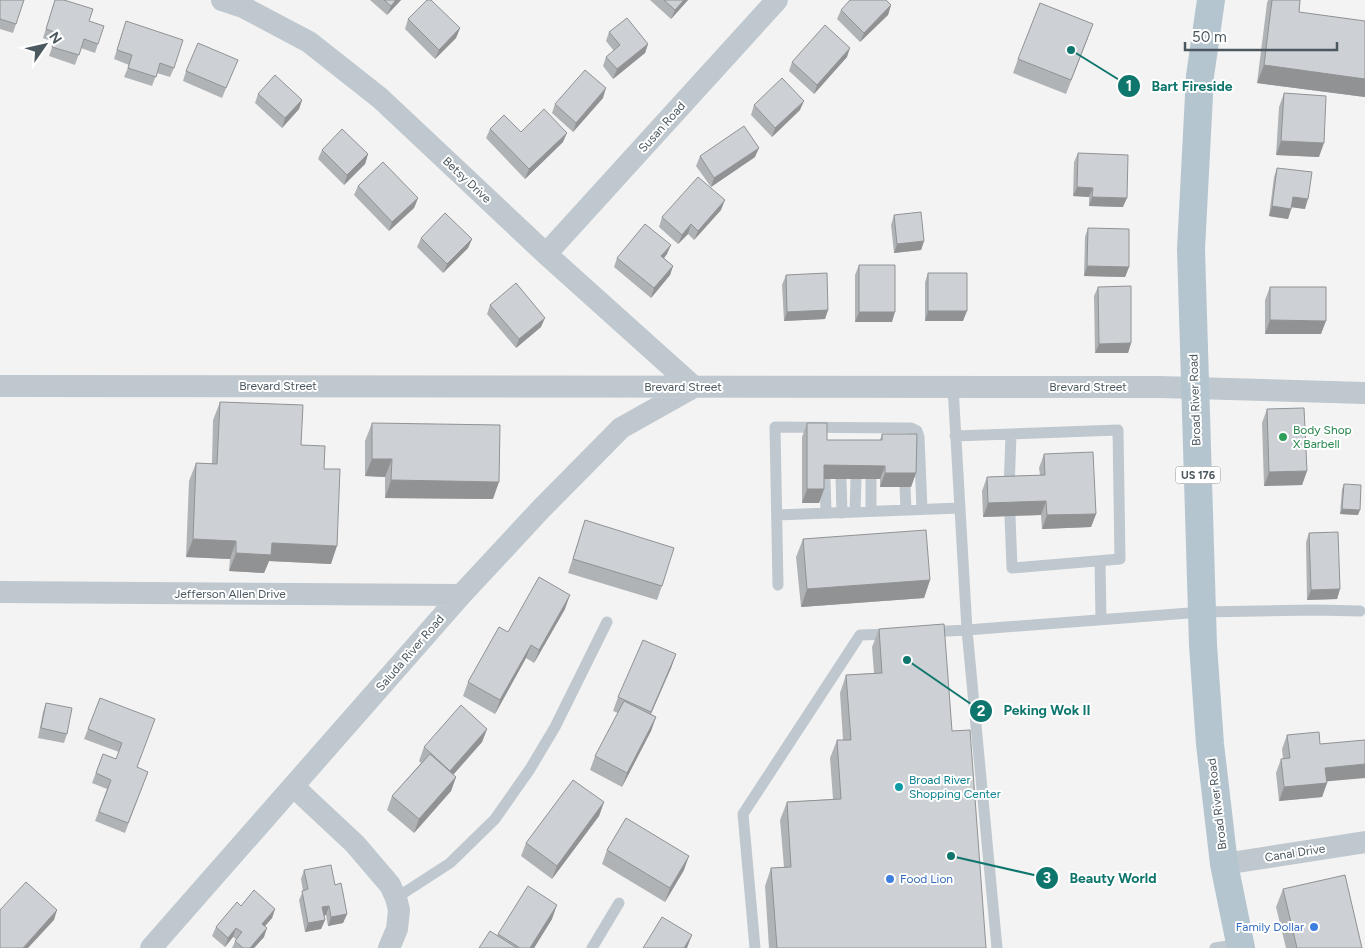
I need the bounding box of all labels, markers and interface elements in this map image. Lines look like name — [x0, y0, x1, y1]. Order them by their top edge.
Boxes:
north arrow — [20, 20, 70, 70]
scale bar — [1185, 20, 1338, 52]
text: 50 m — [1192, 28, 1227, 46]
text: N — [45, 29, 65, 47]
callout: Bart Fireside — [1117, 72, 1243, 101]
text: 1 — [1126, 77, 1132, 95]
text: Bart Fireside — [1151, 78, 1233, 95]
street label: Susan Road — [636, 99, 688, 155]
street label: Betsy Drive — [440, 154, 494, 206]
street label: Broad River Road — [1186, 354, 1204, 446]
street label: Brevard Street — [239, 379, 317, 393]
street label: Brevard Street — [644, 380, 722, 394]
street label: Brevard Street — [1049, 380, 1127, 394]
place label: Body Shop X Barbell — [1293, 423, 1352, 451]
marker: Body Shop X Barbell — [1277, 431, 1289, 443]
road number: US 176 — [1176, 466, 1220, 484]
street label: Jefferson Allen Drive — [174, 587, 286, 601]
street label: Saluda River Road — [373, 612, 447, 694]
callout: Peking Wok II — [968, 696, 1100, 725]
text: 2 — [977, 702, 986, 720]
text: Peking Wok II — [1003, 702, 1091, 719]
street label: Broad River Road — [1204, 757, 1230, 851]
place label: Broad River Shopping Center — [909, 773, 1001, 801]
marker: Broad River Shopping Center — [893, 781, 905, 793]
street label: Canal Drive — [1264, 841, 1327, 865]
callout: Beauty World — [1034, 863, 1166, 892]
text: 3 — [1043, 869, 1051, 887]
text: Beauty World — [1069, 870, 1157, 887]
place label: Food Lion — [900, 872, 953, 886]
marker: Food Lion — [884, 873, 896, 885]
place label: Family Dollar — [1236, 920, 1304, 934]
marker: Family Dollar — [1308, 921, 1320, 933]

